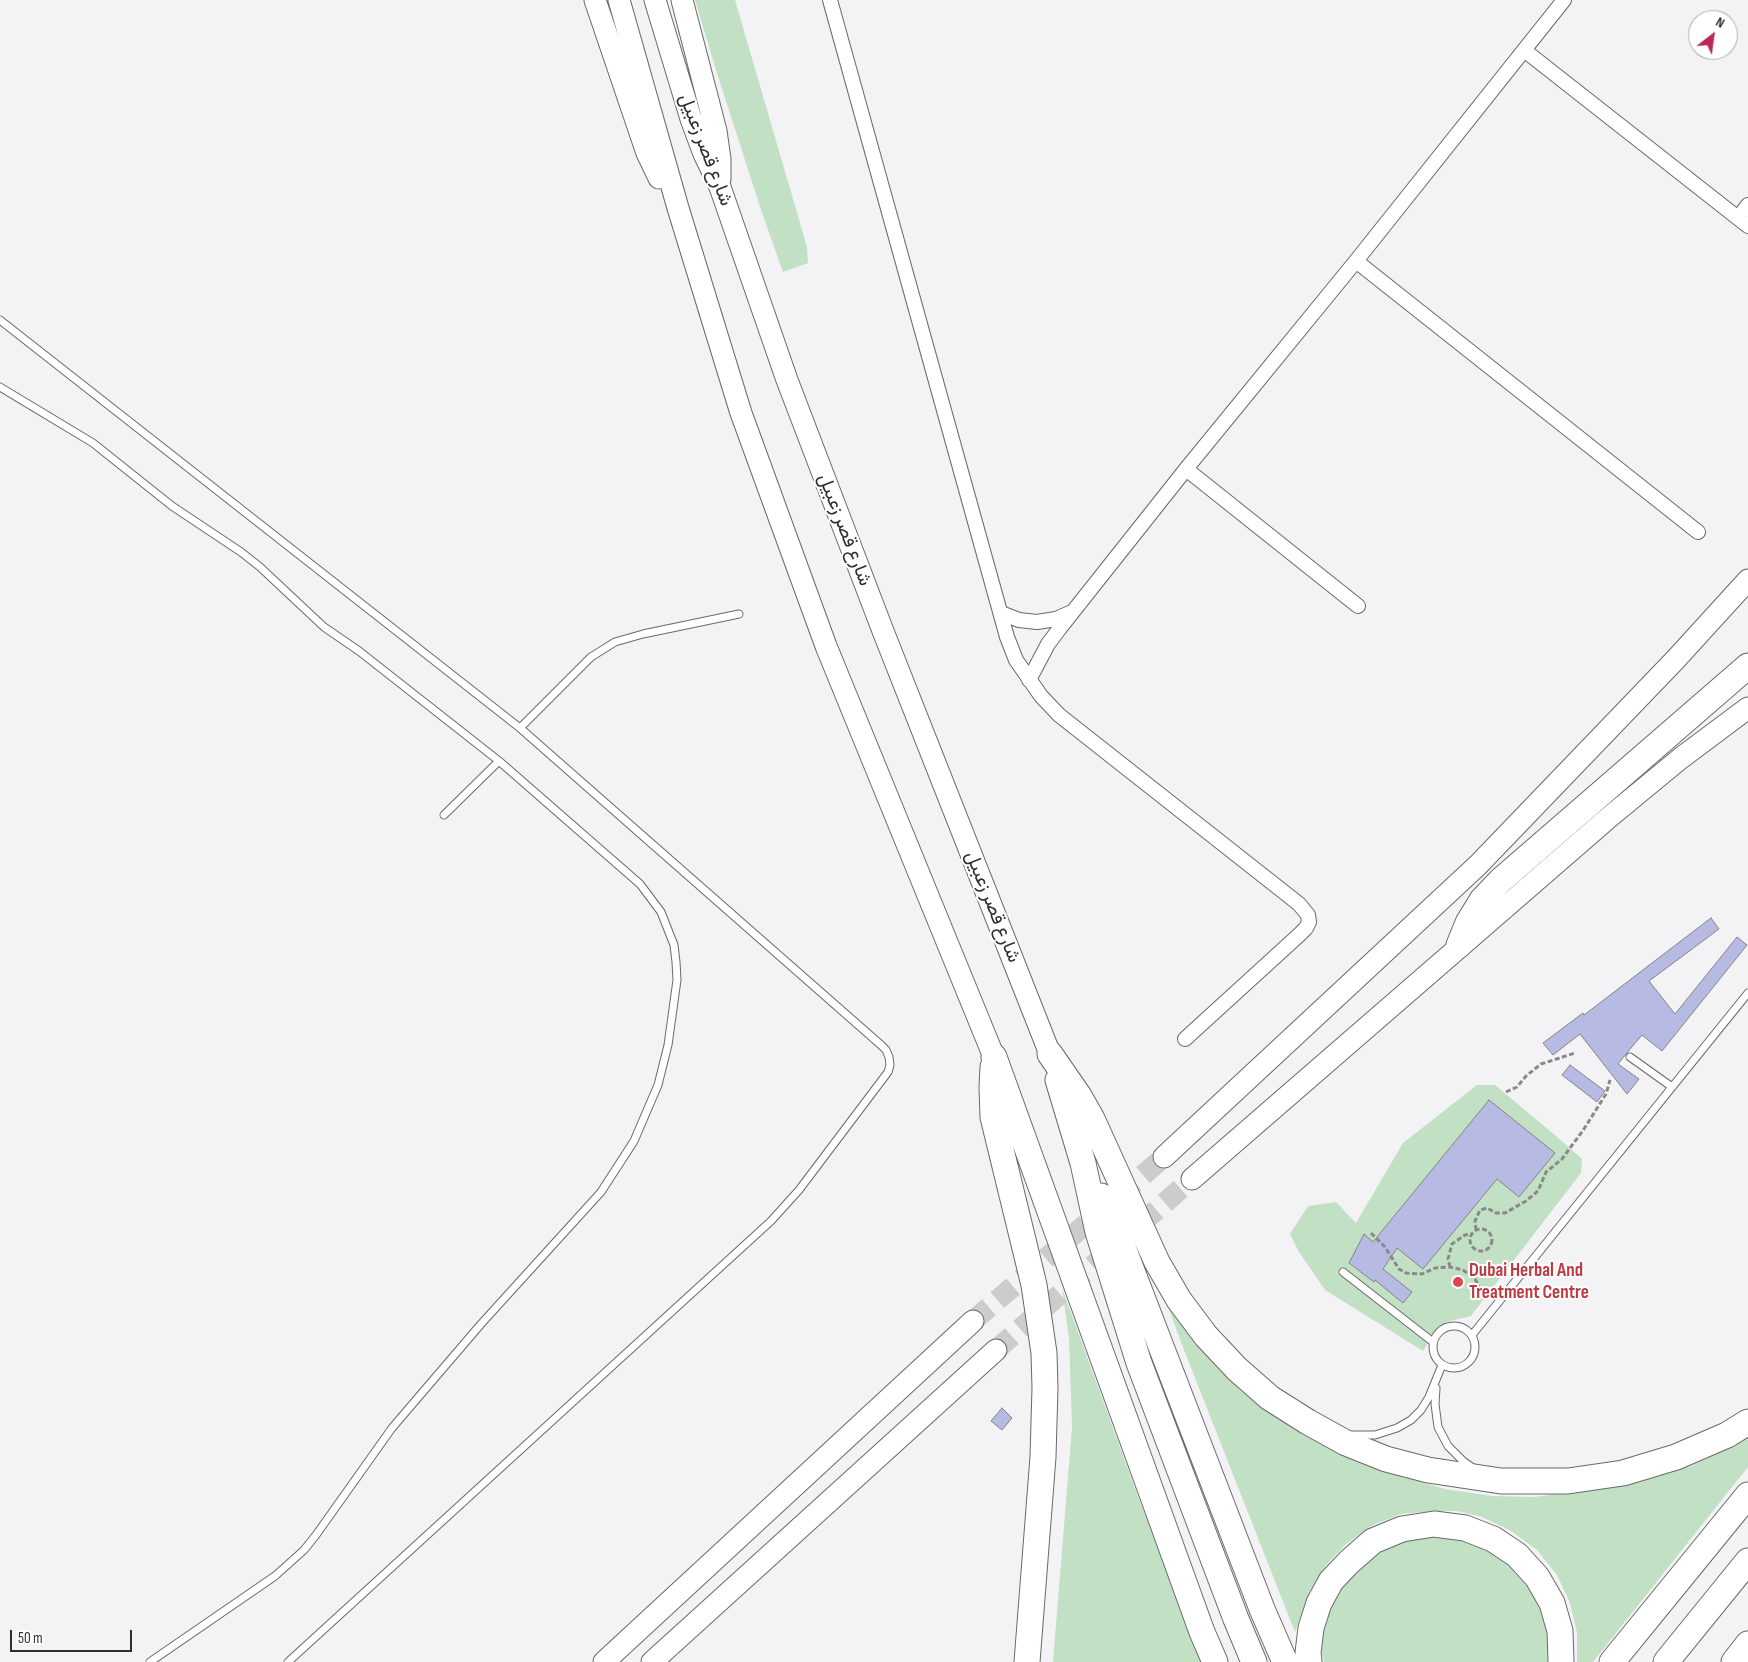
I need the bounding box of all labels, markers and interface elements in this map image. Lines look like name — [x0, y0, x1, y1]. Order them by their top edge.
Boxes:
north arrow — [1688, 10, 1738, 60]
text: N — [1713, 13, 1728, 32]
street label: شارع قصر زعبيل — [673, 91, 737, 209]
street label: شارع قصر زعبيل — [812, 471, 876, 589]
street label: شارع قصر زعبيل — [959, 848, 1025, 966]
place label: Dubai Herbal And Treatment Centre — [1469, 1260, 1589, 1304]
marker: Dubai Herbal And Treatment Centre — [1451, 1275, 1465, 1289]
scale bar — [12, 1620, 135, 1652]
text: 50 m — [18, 1629, 43, 1648]

